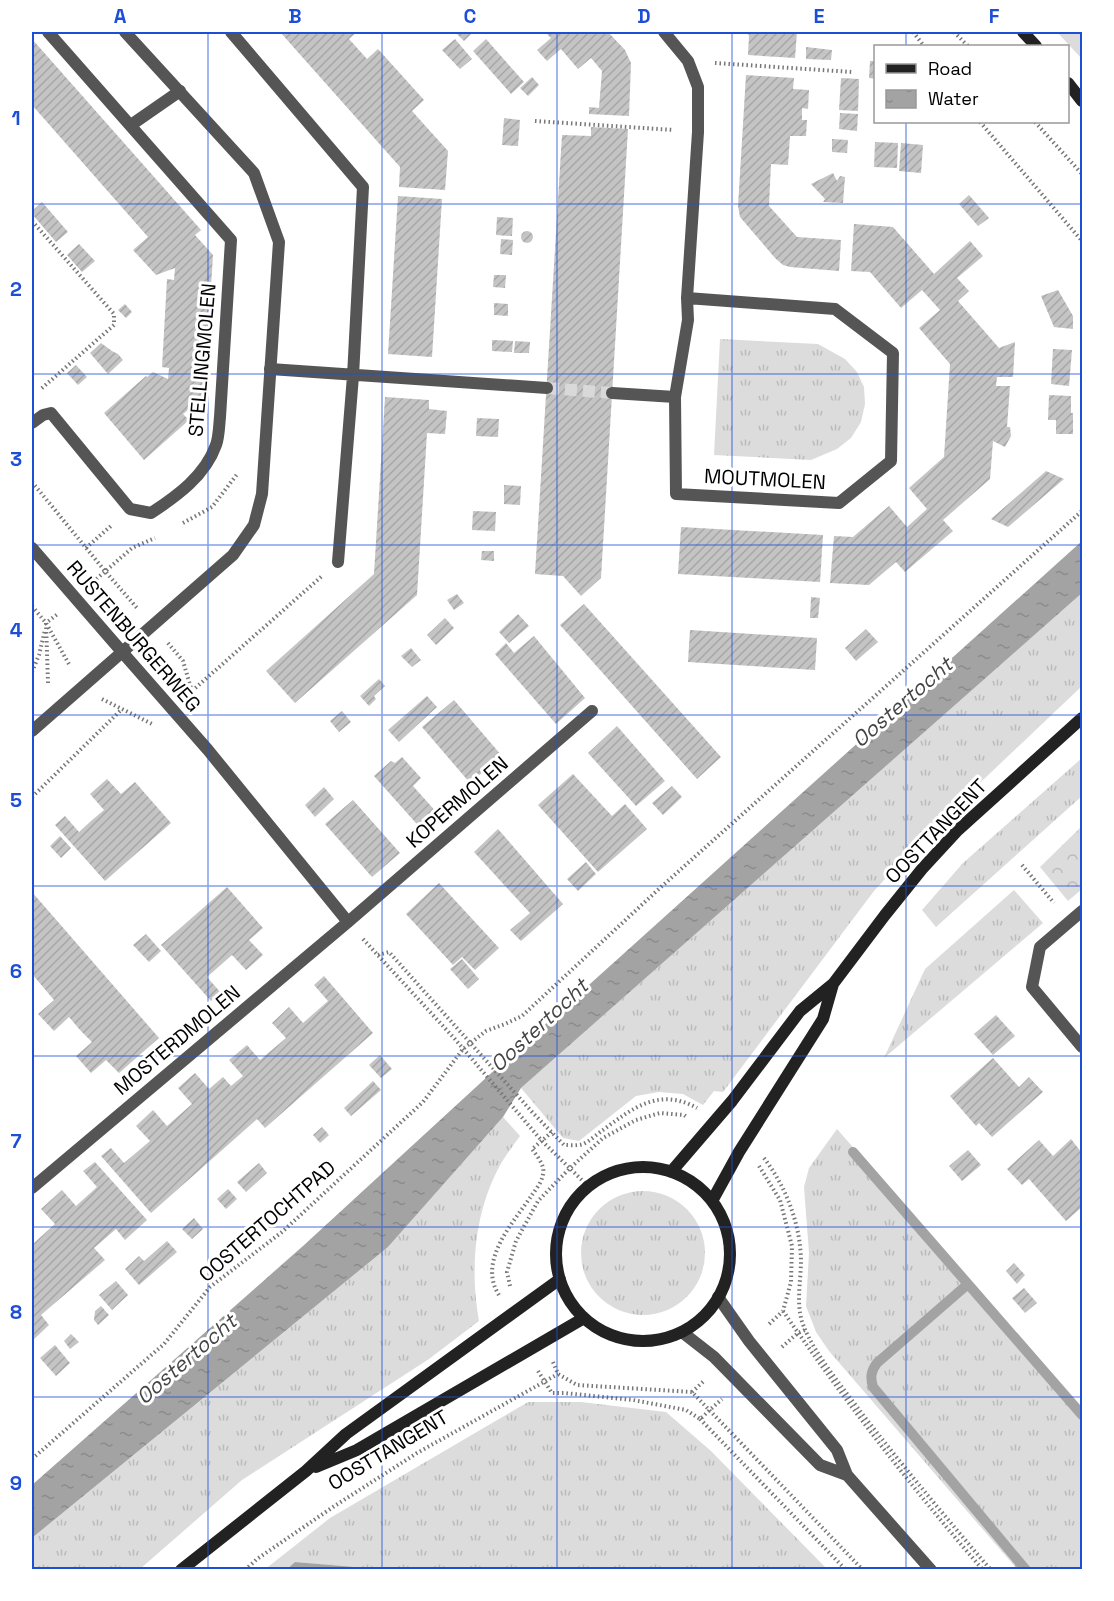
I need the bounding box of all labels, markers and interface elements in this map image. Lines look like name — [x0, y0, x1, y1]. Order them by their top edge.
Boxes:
text: A — [114, 3, 127, 29]
text: B — [288, 3, 302, 29]
text: C — [464, 3, 477, 29]
text: D — [637, 3, 651, 29]
text: E — [813, 3, 825, 29]
text: F — [989, 3, 1000, 29]
legend — [874, 45, 1069, 123]
text: Road — [928, 57, 972, 80]
text: Water — [928, 87, 979, 110]
text: 1 — [11, 105, 21, 131]
text: 2 — [10, 276, 22, 302]
street label: STELLINGMOLEN — [182, 282, 222, 438]
text: 3 — [10, 446, 22, 472]
street label: MOUTMOLEN — [703, 463, 827, 495]
street label: RUSTENBURGERWEG — [61, 555, 207, 717]
text: 4 — [10, 617, 23, 643]
water label: Oostertocht — [846, 649, 960, 753]
street label: KOPERMOLEN — [401, 751, 513, 853]
street label: OOSTTANGENT — [879, 773, 993, 889]
text: 5 — [10, 787, 22, 813]
text: 6 — [10, 958, 22, 984]
water label: Oostertocht — [484, 971, 595, 1077]
street label: MOSTERDMOLEN — [108, 979, 246, 1101]
text: 7 — [10, 1128, 22, 1154]
street label: OOSTERTOCHTPAD — [193, 1154, 341, 1288]
text: 8 — [10, 1299, 22, 1325]
water label: Oostertocht — [130, 1306, 244, 1410]
street label: OOSTTANGENT — [323, 1404, 453, 1496]
text: 9 — [10, 1470, 22, 1496]

